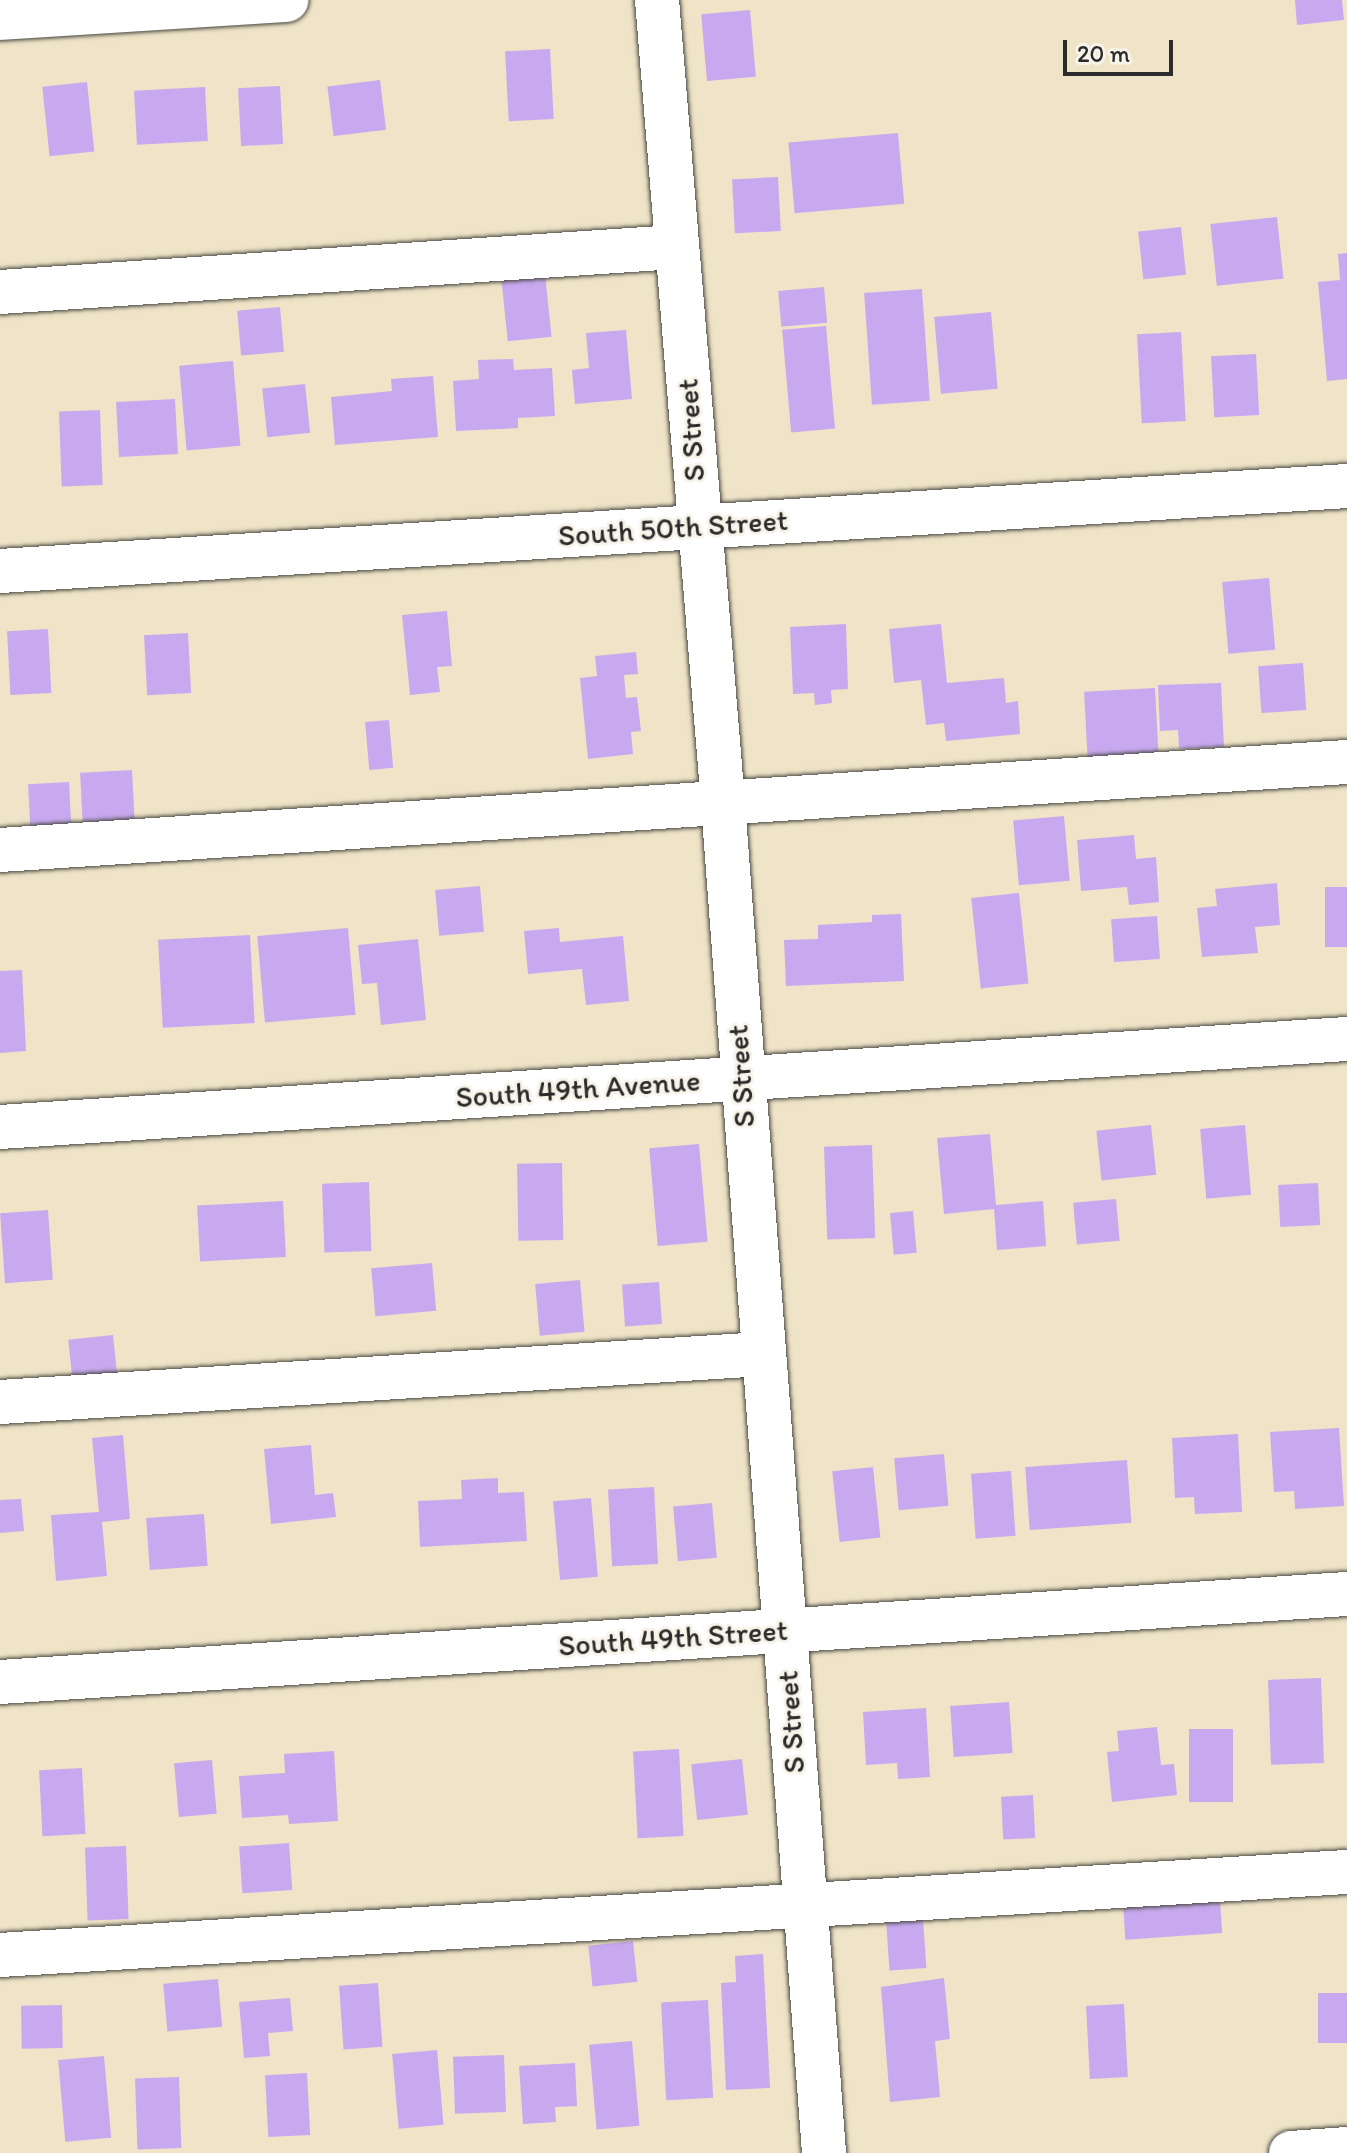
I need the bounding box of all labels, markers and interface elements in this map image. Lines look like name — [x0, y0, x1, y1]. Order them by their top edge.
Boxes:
scale bar — [1067, 24, 1177, 74]
text: 20 m — [1077, 39, 1130, 68]
street label: S Street — [669, 377, 713, 483]
street label: South 50th Street — [558, 502, 788, 554]
street label: S Street — [719, 1023, 763, 1129]
street label: South 49th Avenue — [456, 1063, 700, 1115]
street label: South 49th Street — [558, 1612, 788, 1664]
street label: S Street — [769, 1669, 813, 1775]

